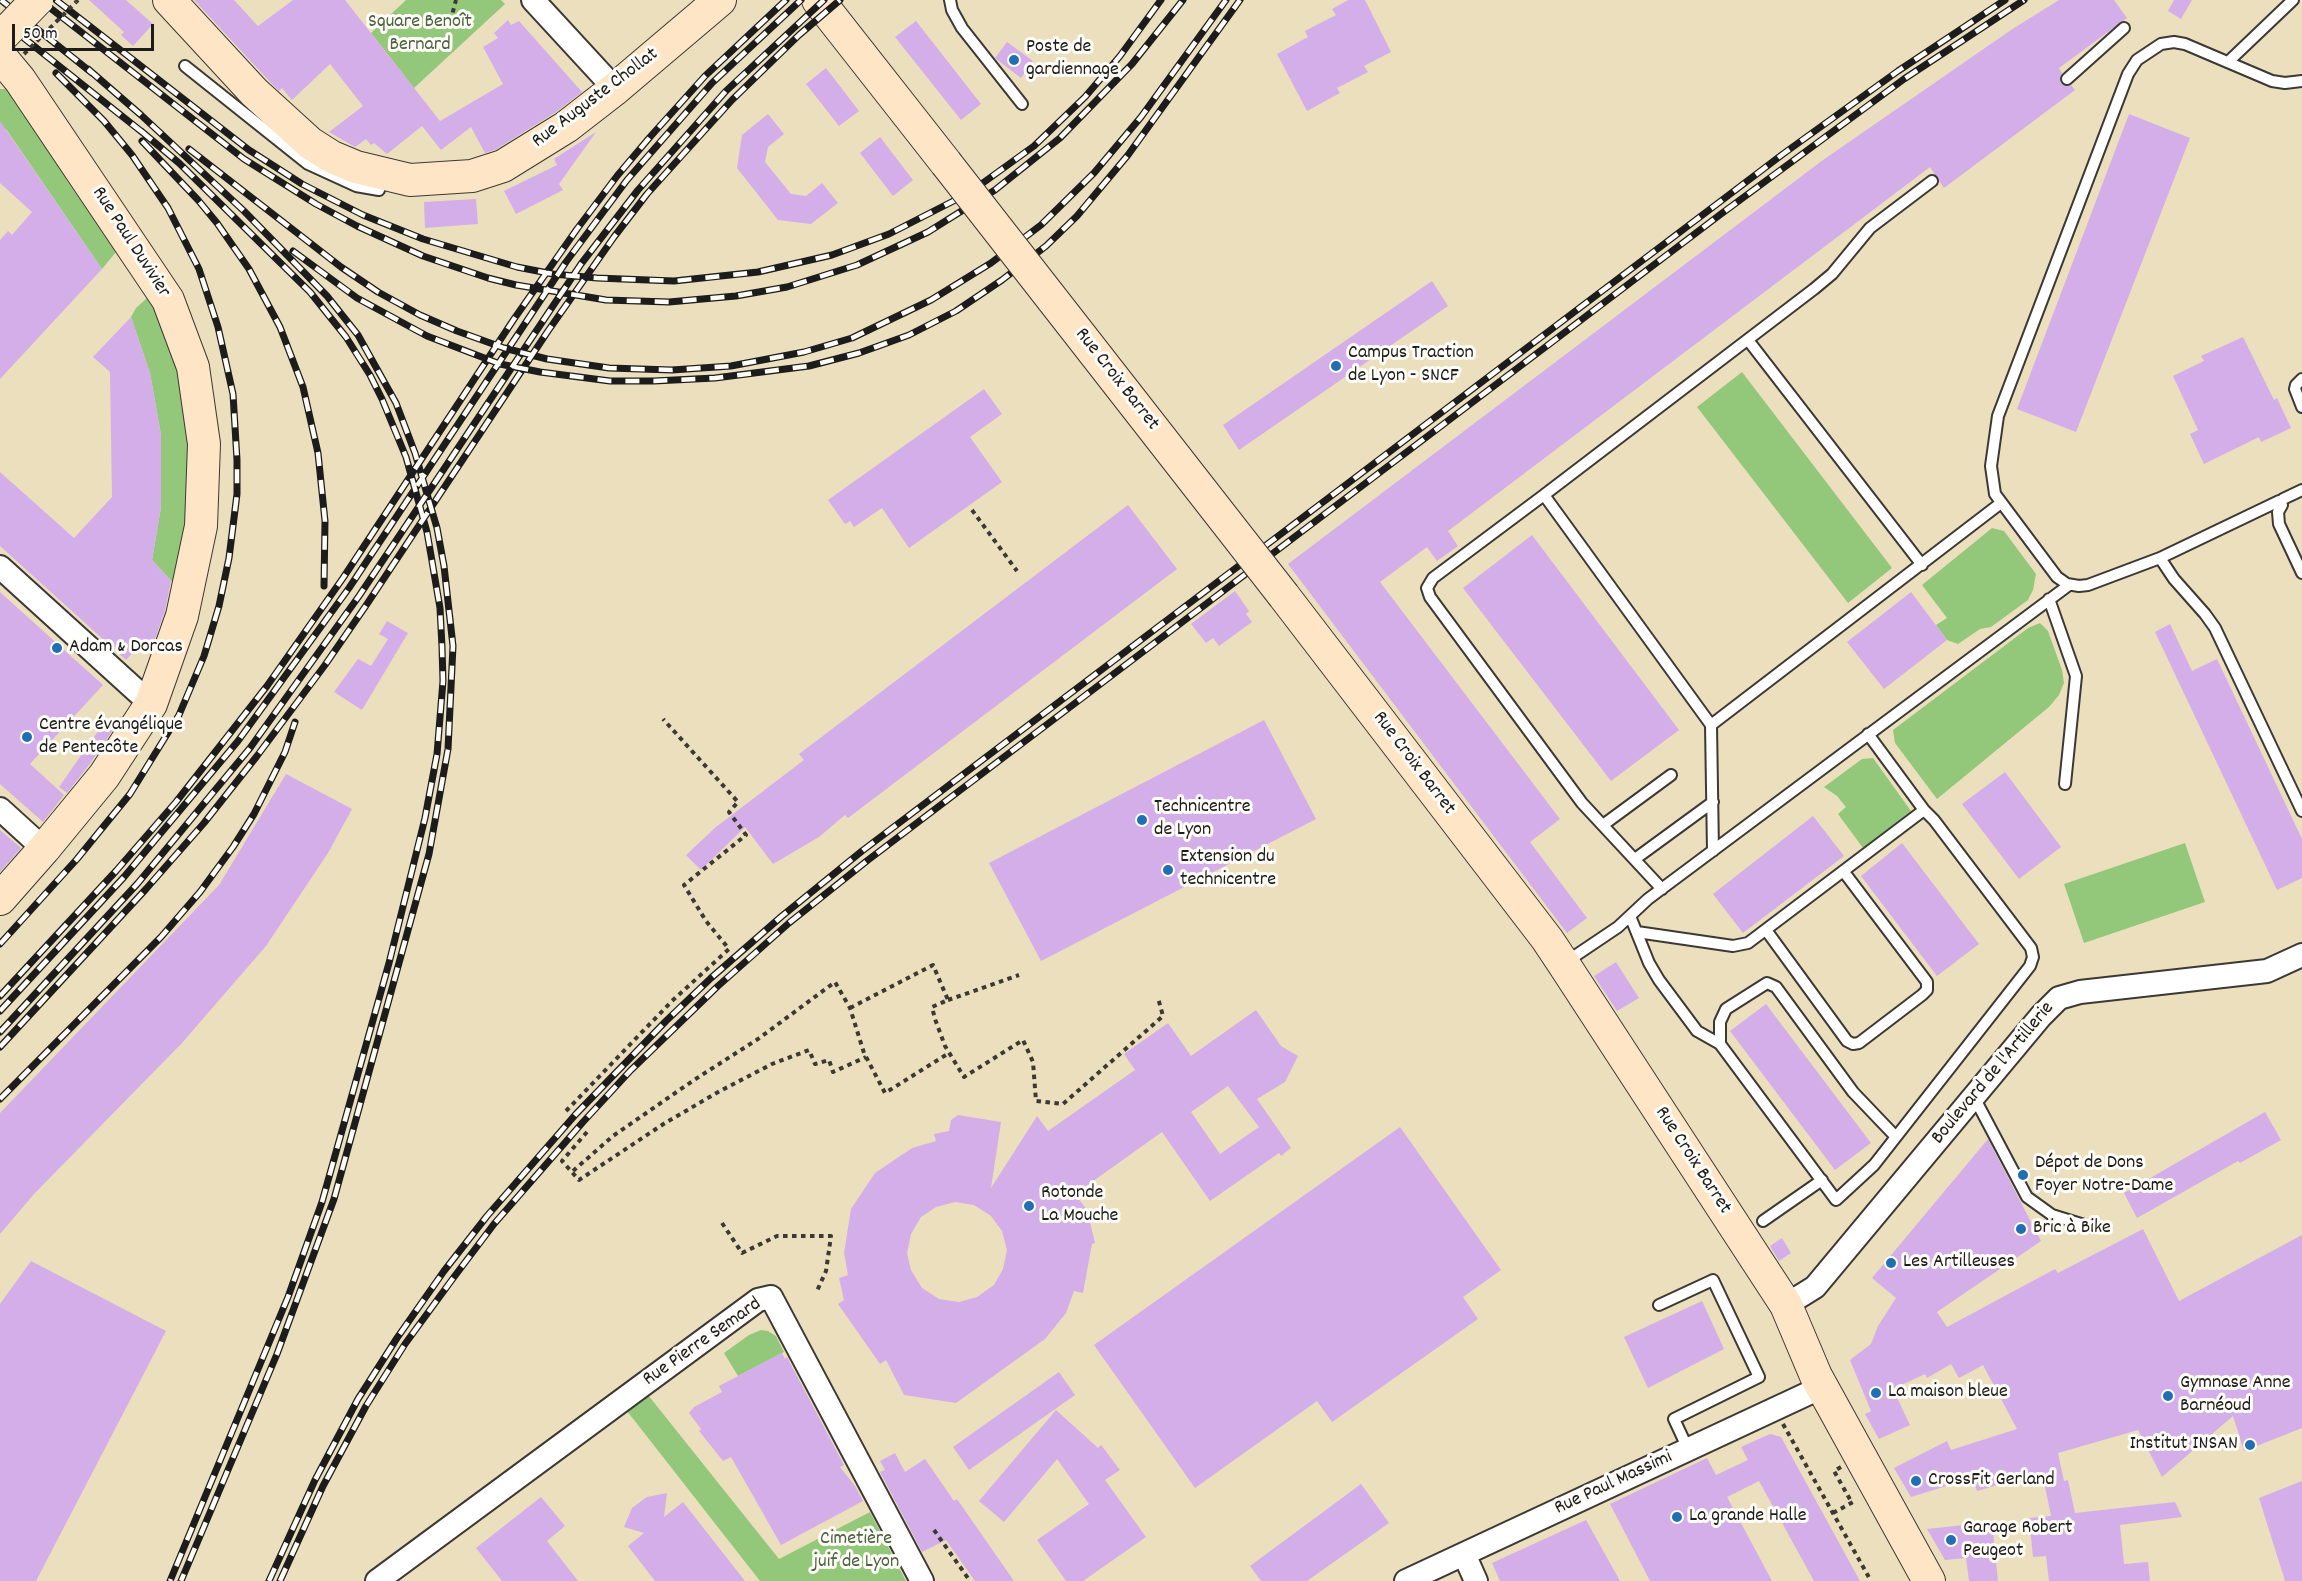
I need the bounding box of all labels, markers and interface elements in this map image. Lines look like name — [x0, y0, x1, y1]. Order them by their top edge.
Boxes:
park label: Square Benoît Bernard — [368, 11, 472, 58]
scale bar — [15, 12, 158, 50]
text: 50 m — [23, 22, 58, 47]
place label: Poste de gardiennage — [1026, 36, 1119, 83]
street label: Rue Auguste Chollat — [528, 44, 664, 154]
marker: Poste de gardiennage — [1007, 53, 1021, 67]
street label: Rue Paul Duvivier — [85, 183, 175, 303]
street label: Rue Croix Barret — [1069, 324, 1163, 436]
place label: Campus Traction de Lyon - SNCF — [1348, 342, 1474, 389]
marker: Campus Traction de Lyon - SNCF — [1329, 359, 1343, 373]
place label: Adam & Dorcas — [69, 636, 183, 660]
marker: Adam & Dorcas — [50, 641, 64, 655]
street label: Rue Croix Barret — [1366, 707, 1460, 821]
place label: Centre évangélique de Pentecôte — [39, 714, 183, 761]
marker: Centre évangélique de Pentecôte — [20, 730, 34, 744]
place label: Technicentre de Lyon — [1154, 796, 1251, 843]
marker: Technicentre de Lyon — [1135, 813, 1149, 827]
place label: Extension du technicentre — [1180, 846, 1276, 893]
marker: Extension du technicentre — [1161, 863, 1175, 877]
street label: Boulevard de l'Artillerie — [1927, 998, 2061, 1150]
street label: Rue Croix Barret — [1648, 1103, 1736, 1219]
place label: Dépot de Dons Foyer Notre-Dame — [2035, 1152, 2173, 1199]
marker: Dépot de Dons Foyer Notre-Dame — [2016, 1168, 2030, 1182]
place label: Rotonde La Mouche — [1041, 1182, 1118, 1229]
marker: Rotonde La Mouche — [1022, 1199, 1036, 1213]
place label: Bric à Bike — [2033, 1217, 2111, 1241]
marker: Bric à Bike — [2014, 1222, 2028, 1236]
place label: Les Artilleuses — [1903, 1251, 2015, 1275]
marker: Les Artilleuses — [1884, 1256, 1898, 1270]
street label: Rue Pierre Semard — [639, 1293, 767, 1393]
place label: Gymnase Anne Barnéoud — [2180, 1372, 2291, 1419]
place label: La maison bleue — [1888, 1381, 2008, 1405]
marker: La maison bleue — [1869, 1386, 1883, 1400]
marker: Gymnase Anne Barnéoud — [2161, 1389, 2175, 1403]
place label: Institut INSAN — [2129, 1433, 2238, 1457]
marker: Institut INSAN — [2243, 1438, 2257, 1452]
street label: Rue Paul Massimi — [1551, 1446, 1677, 1522]
place label: CrossFit Gerland — [1928, 1469, 2055, 1493]
marker: CrossFit Gerland — [1909, 1474, 1923, 1488]
place label: La grande Halle — [1689, 1505, 1807, 1529]
marker: La grande Halle — [1670, 1510, 1684, 1524]
place label: Garage Robert Peugeot — [1963, 1517, 2072, 1564]
park label: Cimetière juif de Lyon — [813, 1528, 899, 1575]
marker: Garage Robert Peugeot — [1944, 1533, 1958, 1547]

